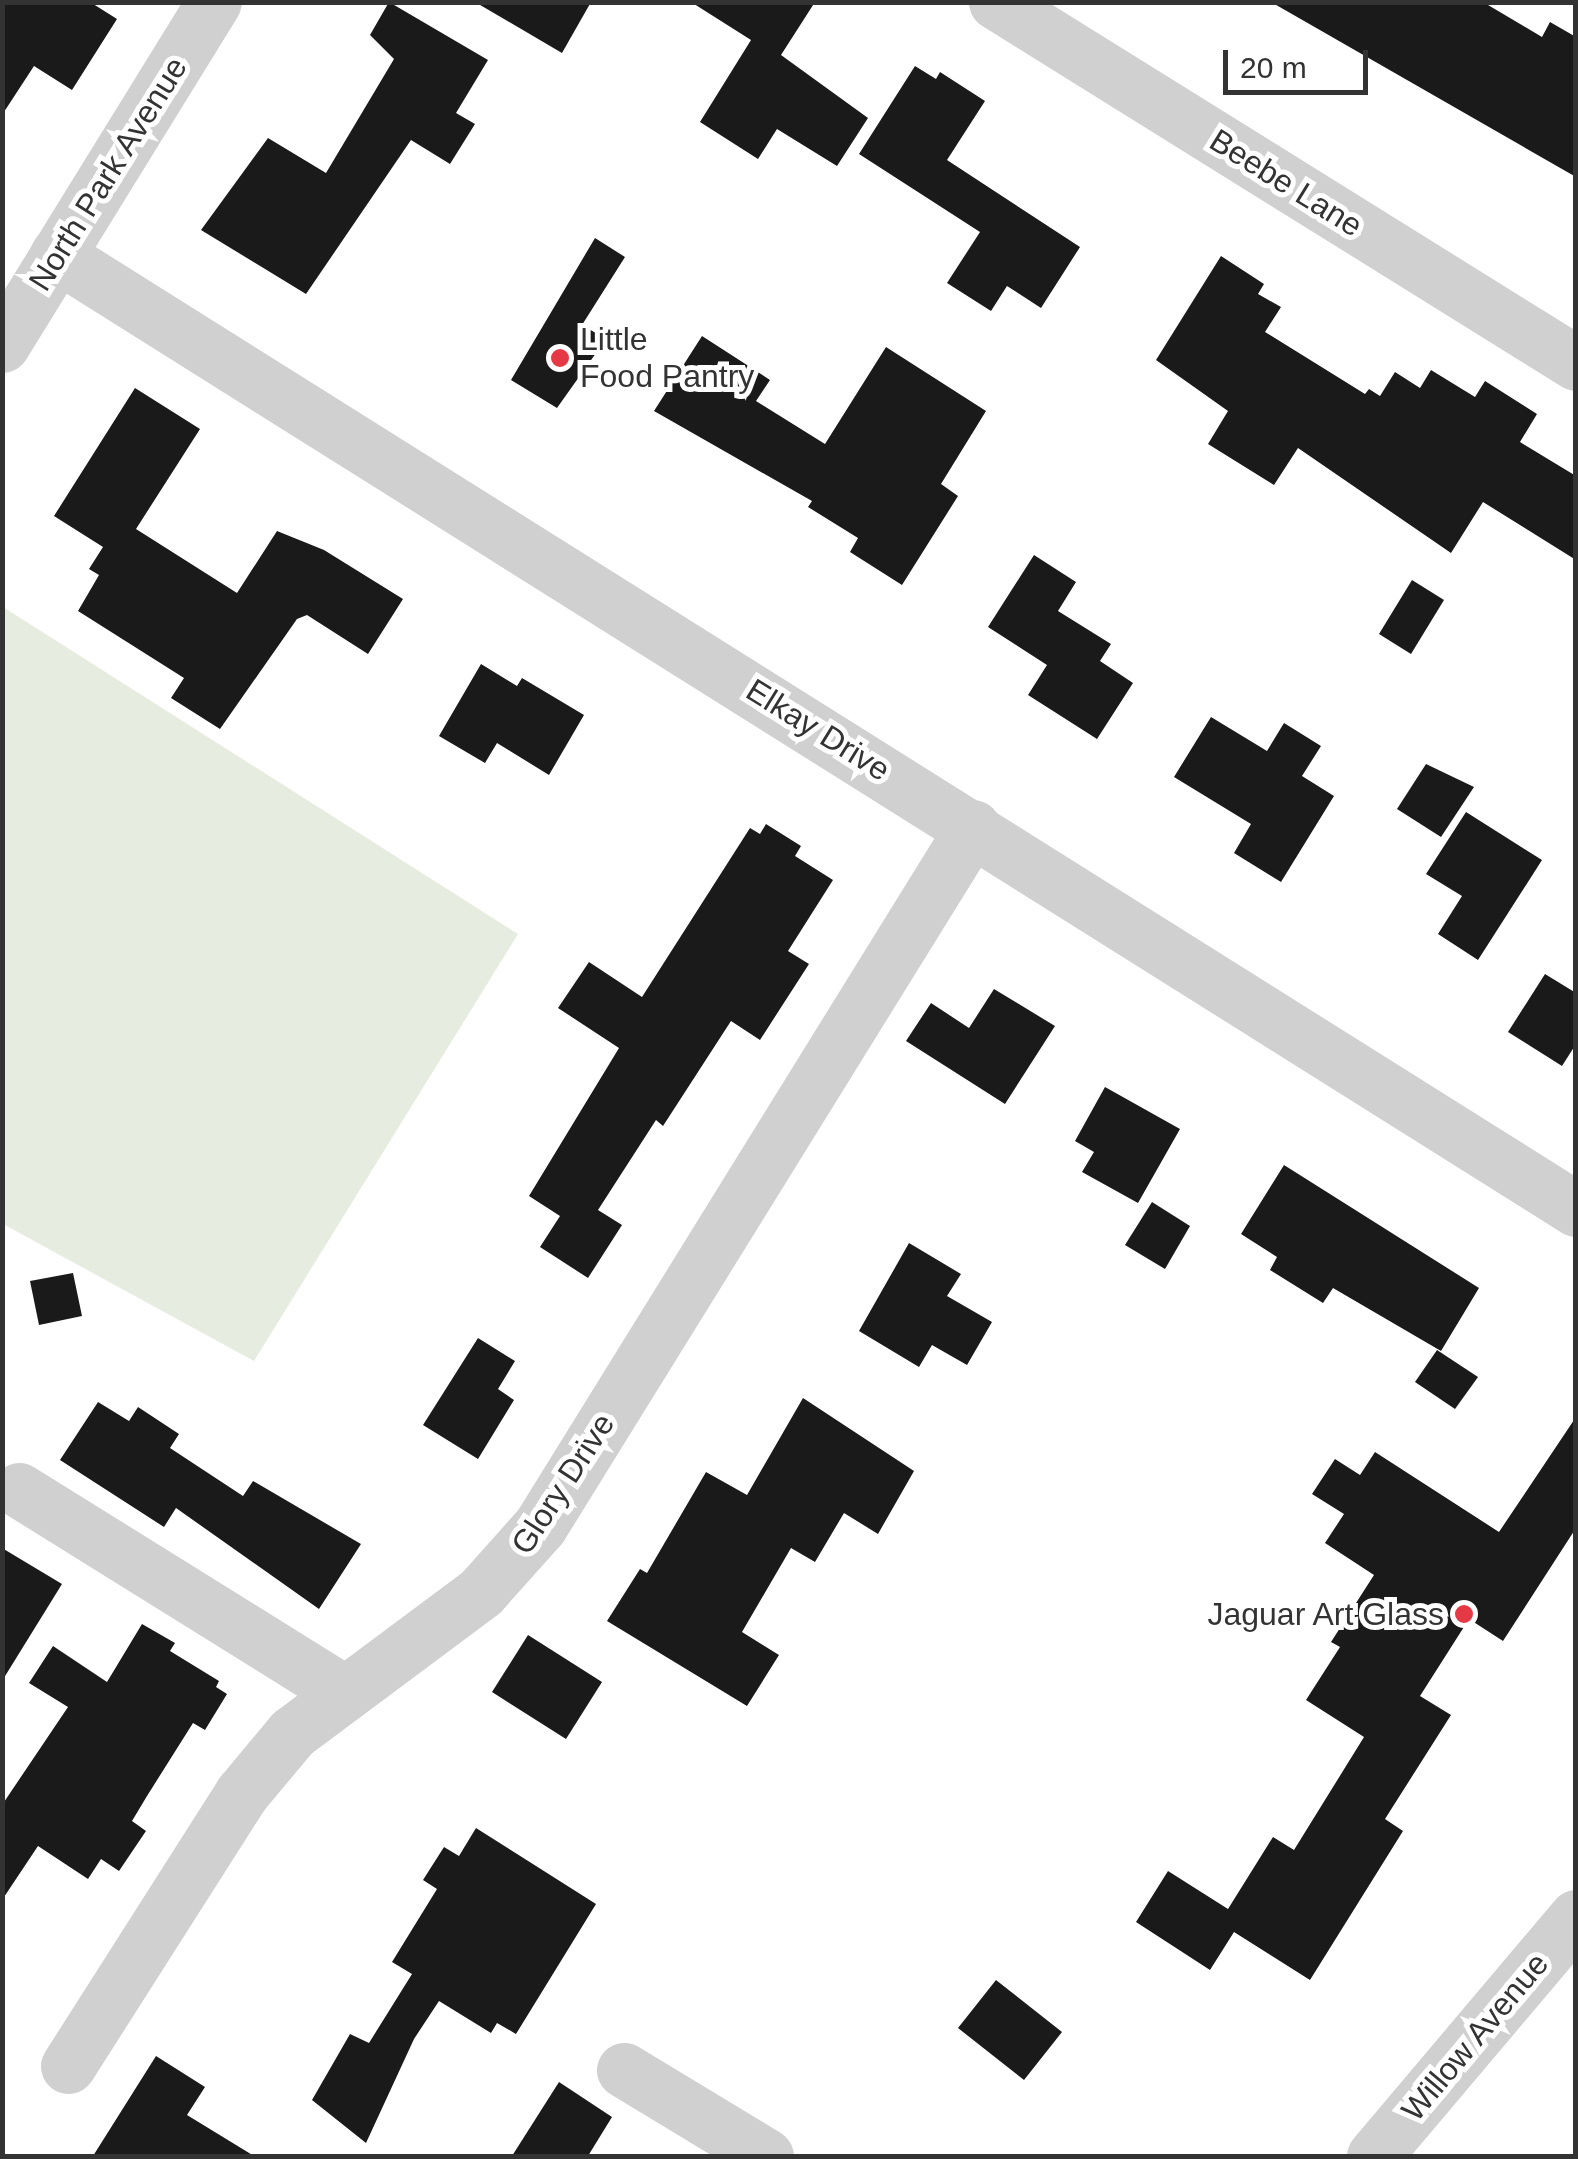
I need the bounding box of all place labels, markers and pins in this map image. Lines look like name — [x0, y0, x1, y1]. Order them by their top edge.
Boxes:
place label: Little Food Pantry — [580, 321, 754, 396]
marker: Little Food Pantry — [549, 347, 571, 369]
place label: Jaguar Art Glass — [1206, 1595, 1444, 1633]
marker: Jaguar Art Glass — [1453, 1603, 1475, 1625]

